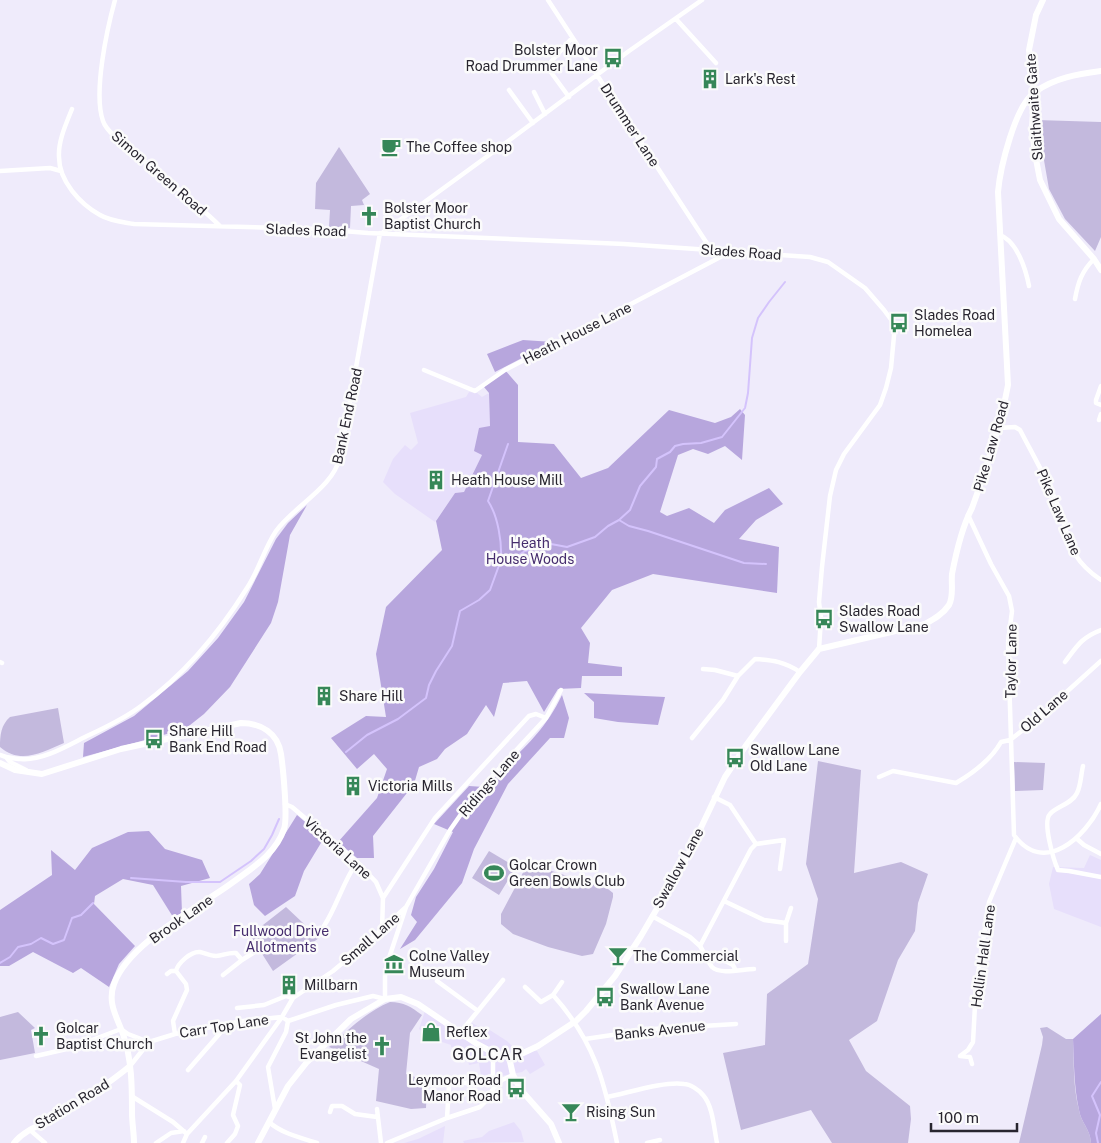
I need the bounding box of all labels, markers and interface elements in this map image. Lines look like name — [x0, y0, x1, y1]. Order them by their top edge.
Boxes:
place label: Bolster Moor Road Drummer Lane — [465, 42, 598, 74]
bus stop icon: Bolster Moor Road Drummer Lane — [602, 47, 624, 69]
street label: Slaithwaite Gate — [1022, 53, 1046, 161]
building icon: Lark's Rest — [699, 68, 721, 90]
place label: Lark's Rest — [725, 71, 796, 87]
street label: Drummer Lane — [597, 80, 663, 170]
street label: Simon Green Road — [108, 127, 210, 219]
cafe icon: The Coffee shop — [380, 136, 402, 158]
place label: The Coffee shop — [406, 139, 512, 155]
place label: Bolster Moor Baptist Church — [384, 200, 481, 232]
church icon: Bolster Moor Baptist Church — [358, 205, 380, 227]
street label: Slades Road — [265, 221, 347, 239]
street label: Slades Road — [700, 241, 782, 263]
street label: Heath House Lane — [520, 299, 634, 367]
place label: Slades Road Homelea — [914, 307, 995, 339]
bus stop icon: Slades Road Homelea — [888, 312, 910, 334]
street label: Bank End Road — [329, 366, 365, 466]
street label: Pike Law Road — [970, 399, 1012, 493]
street label: Pike Law Lane — [1034, 466, 1084, 558]
building icon: Heath House Mill — [425, 469, 447, 491]
place label: Heath House Mill — [451, 472, 563, 488]
park label: Heath House Woods — [486, 535, 574, 567]
place label: Slades Road Swallow Lane — [839, 603, 929, 635]
bus stop icon: Slades Road Swallow Lane — [813, 608, 835, 630]
street label: Taylor Lane — [1002, 623, 1020, 699]
building icon: Share Hill — [313, 685, 335, 707]
street label: Old Lane — [1017, 686, 1071, 736]
place label: Share Hill — [339, 688, 403, 704]
place label: Share Hill Bank End Road — [169, 723, 267, 755]
bus stop icon: Share Hill Bank End Road — [143, 728, 165, 750]
place label: Swallow Lane Old Lane — [750, 742, 840, 774]
street label: Ridings Lane — [456, 746, 522, 820]
bus stop icon: Swallow Lane Old Lane — [724, 747, 746, 769]
building icon: Victoria Mills — [342, 775, 364, 797]
place label: Victoria Mills — [368, 778, 453, 794]
street label: Victoria Lane — [301, 814, 375, 882]
street label: Swallow Lane — [649, 825, 707, 911]
place label: Golcar Crown Green Bowls Club — [509, 857, 625, 889]
sports icon: Golcar Crown Green Bowls Club — [483, 862, 505, 884]
street label: Brook Lane — [146, 891, 216, 947]
street label: Hollin Hall Lane — [968, 904, 998, 1008]
street label: Small Lane — [337, 909, 403, 969]
park label: Fullwood Drive Allotments — [233, 923, 329, 955]
bar icon: The Commercial — [607, 945, 629, 967]
place label: Colne Valley Museum — [409, 948, 490, 980]
place label: The Commercial — [633, 948, 739, 964]
museum icon: Colne Valley Museum — [383, 953, 405, 975]
building icon: Millbarn — [278, 974, 300, 996]
place label: Millbarn — [304, 977, 358, 993]
place label: Swallow Lane Bank Avenue — [620, 981, 710, 1013]
bus stop icon: Swallow Lane Bank Avenue — [594, 986, 616, 1008]
street label: Carr Top Lane — [178, 1011, 270, 1041]
street label: Banks Avenue — [614, 1017, 706, 1043]
place label: Golcar Baptist Church — [56, 1020, 153, 1052]
shop icon: Reflex — [420, 1021, 442, 1043]
place label: Reflex — [446, 1024, 488, 1040]
church icon: Golcar Baptist Church — [30, 1025, 52, 1047]
place label: St John the Evangelist — [295, 1030, 367, 1062]
church icon: St John the Evangelist — [371, 1035, 393, 1057]
district label: GOLCAR — [452, 1045, 524, 1064]
place label: Leymoor Road Manor Road — [408, 1072, 501, 1104]
street label: Station Road — [32, 1076, 112, 1132]
bus stop icon: Leymoor Road Manor Road — [505, 1077, 527, 1099]
scale bar — [931, 1100, 1017, 1132]
bar icon: Rising Sun — [560, 1101, 582, 1123]
place label: Rising Sun — [586, 1104, 655, 1120]
text: 100 m — [938, 1109, 979, 1126]

